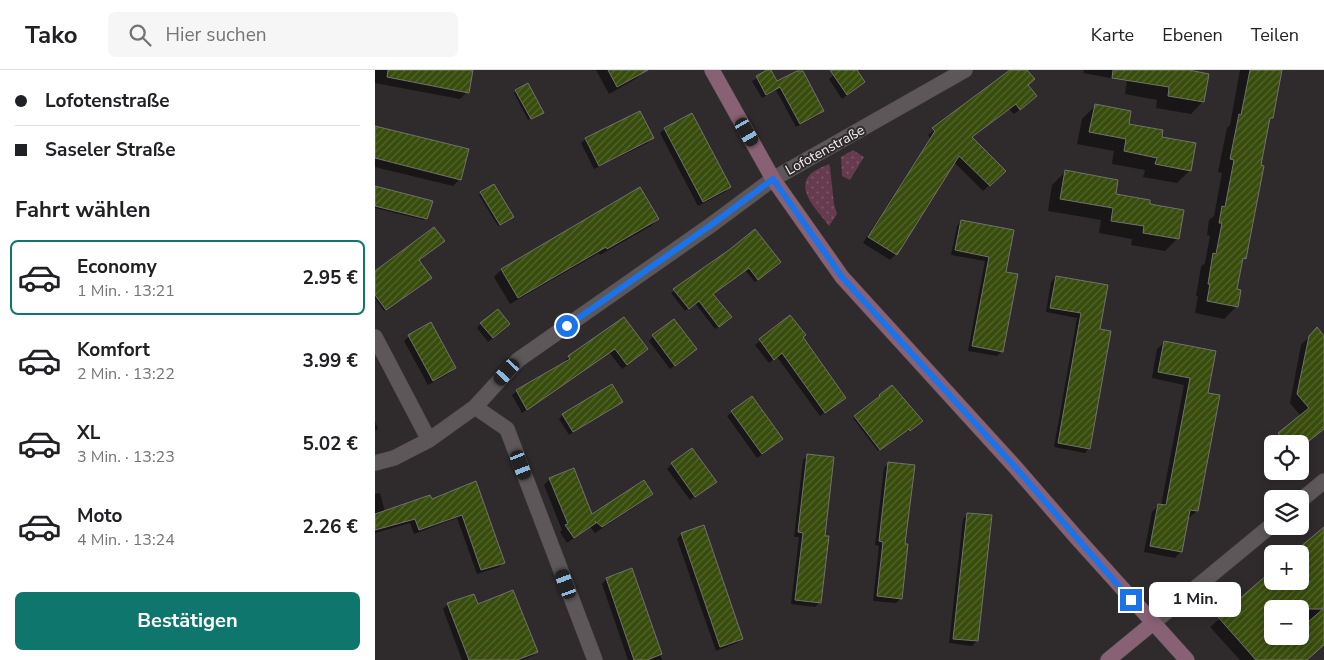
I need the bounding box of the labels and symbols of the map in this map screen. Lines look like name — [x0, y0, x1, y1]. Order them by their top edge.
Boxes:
car — [733, 115, 760, 149]
street label: Lofotenstraße — [782, 120, 868, 180]
route start — [556, 315, 578, 337]
car — [491, 356, 522, 388]
car — [508, 448, 533, 482]
car — [553, 567, 578, 601]
callout: 1 Min. — [1149, 582, 1241, 618]
route end — [1120, 589, 1142, 611]

